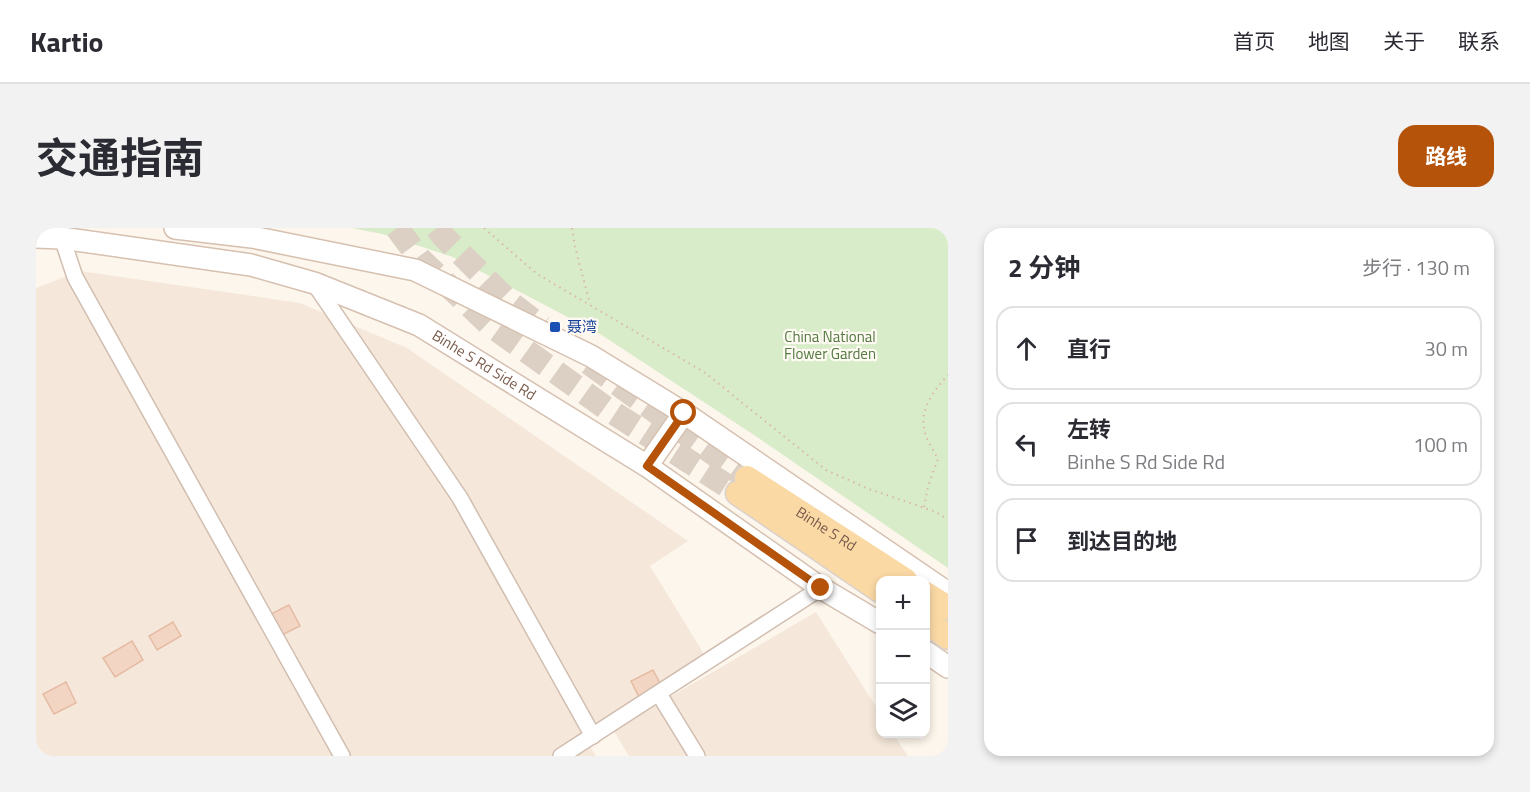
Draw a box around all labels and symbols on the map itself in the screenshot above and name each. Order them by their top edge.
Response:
place label: 聂湾 [567,315,597,338]
marker: 聂湾 [548,320,562,334]
street label: Binhe S Rd Side Rd [428,324,541,406]
park label: China National Flower Garden [784,325,876,365]
route start [670,399,696,425]
street label: Binhe S Rd [791,500,861,557]
route end [807,574,833,600]

